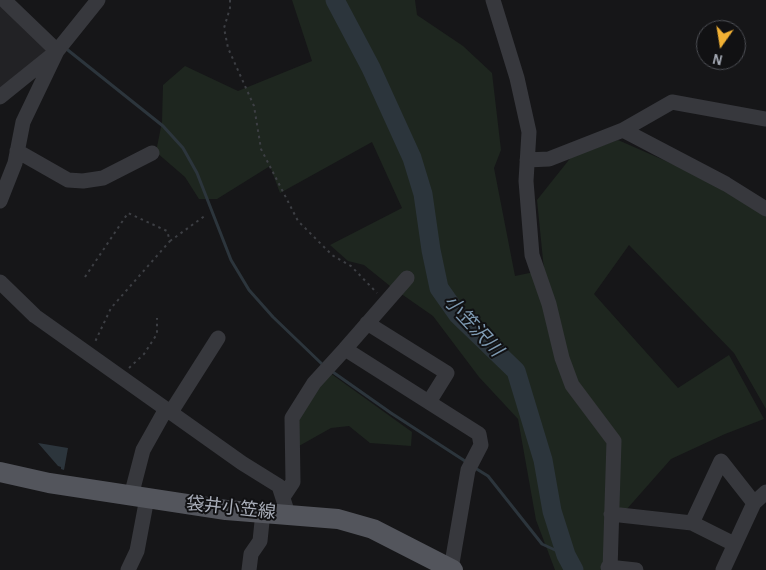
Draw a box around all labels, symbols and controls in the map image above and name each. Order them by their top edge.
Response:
north arrow [696,20,746,70]
text: N [712,51,724,67]
water label: 小笠沢川 [439,290,507,362]
street label: 袋井小笠線 [185,493,277,523]

